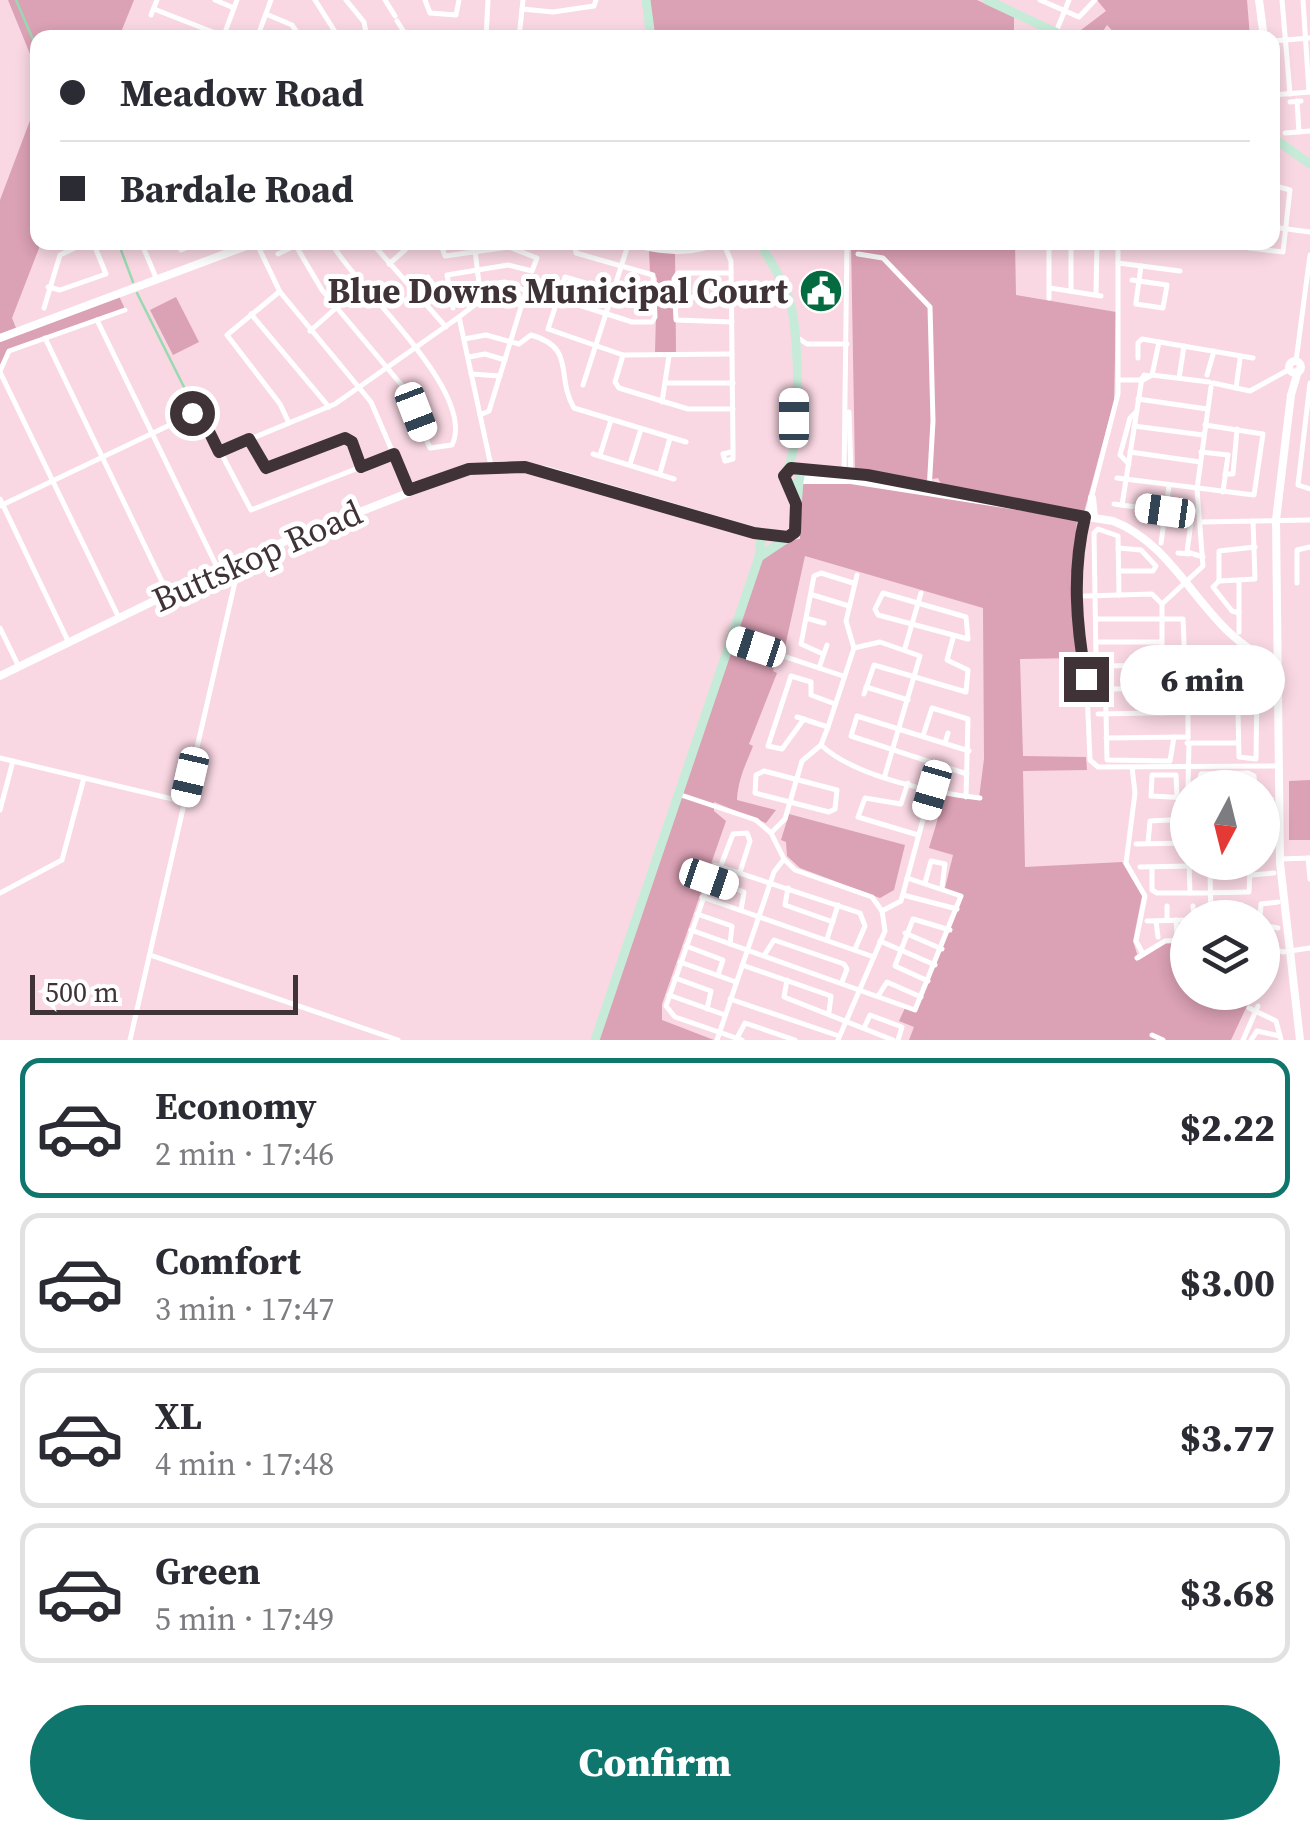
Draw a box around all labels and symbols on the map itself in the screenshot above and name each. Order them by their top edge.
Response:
place label: Blue Downs Municipal Court [328,267,788,315]
public building icon: Blue Downs Municipal Court [798,268,844,314]
car [391,379,441,445]
car [779,388,809,448]
route start [170,391,215,436]
street label: Buttskop Road [145,488,370,624]
car [1133,492,1197,530]
car [723,623,789,671]
callout: 6 min [1121,644,1286,714]
route end [1064,657,1109,702]
car [169,744,211,810]
car [909,757,955,823]
north arrow [1170,770,1280,880]
car [676,855,742,903]
scale bar [30,970,298,1014]

